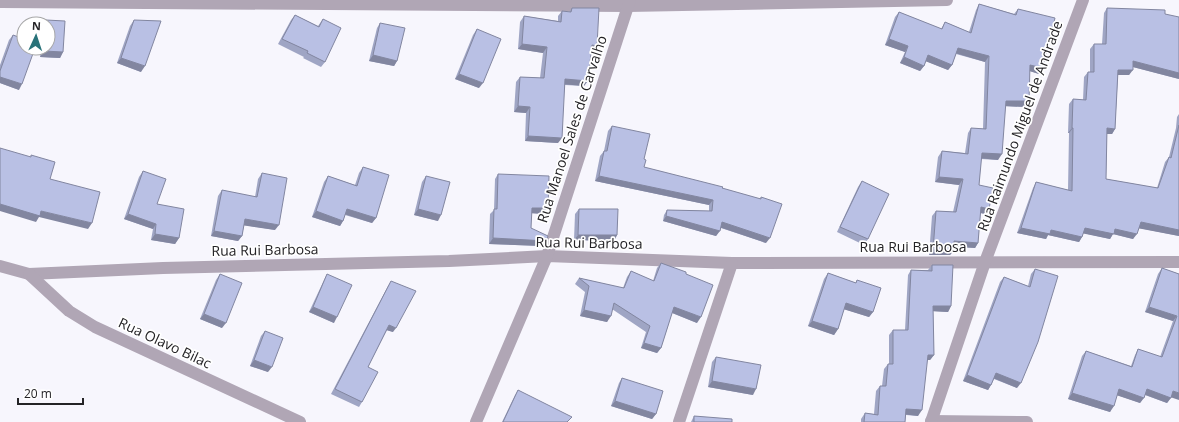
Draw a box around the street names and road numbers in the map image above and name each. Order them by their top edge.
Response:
street label: Rua Raimundo Miguel de Andrade [973,18,1067,234]
street label: Rua Manoel Sales de Carvalho [532,33,611,225]
street label: Rua Rui Barbosa [535,232,643,253]
street label: Rua Rui Barbosa [859,237,967,256]
street label: Rua Rui Barbosa [211,239,319,260]
street label: Rua Olavo Bilac [116,313,215,373]

